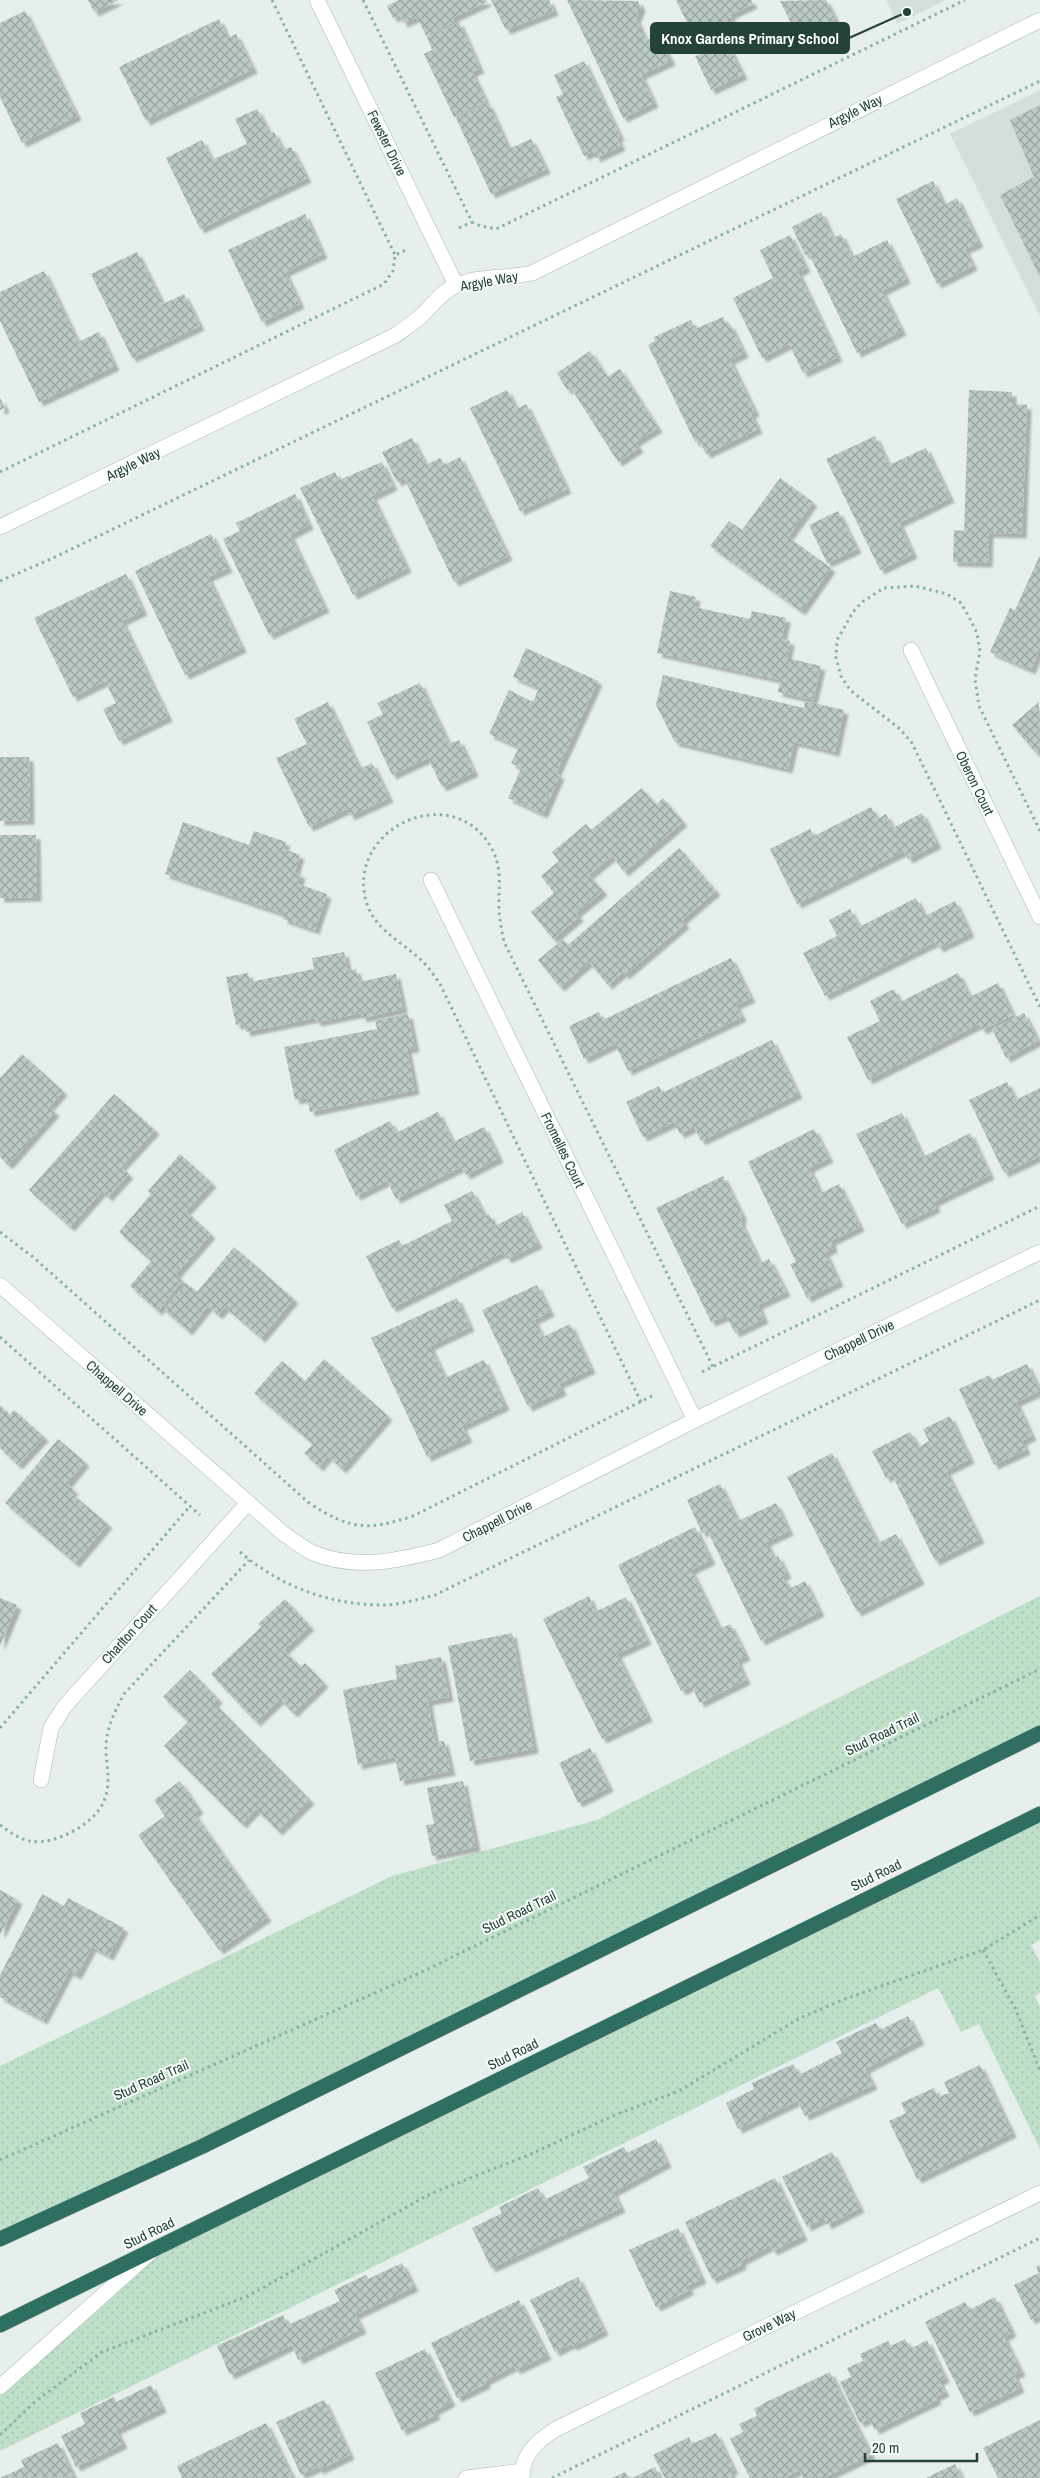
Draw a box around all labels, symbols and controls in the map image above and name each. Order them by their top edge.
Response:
callout: Knox Gardens Primary School [651,23,849,53]
text: Knox Gardens Primary School [661,28,839,49]
street label: Argyle Way [824,90,885,132]
street label: Fewster Drive [363,107,411,179]
street label: Argyle Way [458,267,520,295]
street label: Argyle Way [102,443,163,485]
street label: Oberon Court [952,748,998,818]
street label: Fromelles Court [537,1109,589,1191]
street label: Chappell Drive [821,1315,897,1365]
street label: Chappell Drive [82,1356,152,1420]
street label: Chappell Drive [459,1496,535,1546]
street label: Charlton Court [97,1600,161,1668]
street label: Stud Road Trail [842,1708,922,1760]
street label: Stud Road [848,1855,904,1895]
street label: Stud Road Trail [479,1886,559,1938]
street label: Stud Road [485,2034,541,2074]
street label: Stud Road Trail [111,2056,191,2104]
street label: Stud Road [121,2213,177,2253]
street label: Grove Way [739,2304,799,2346]
scale bar [865,2430,978,2462]
text: 20 m [872,2437,899,2458]

